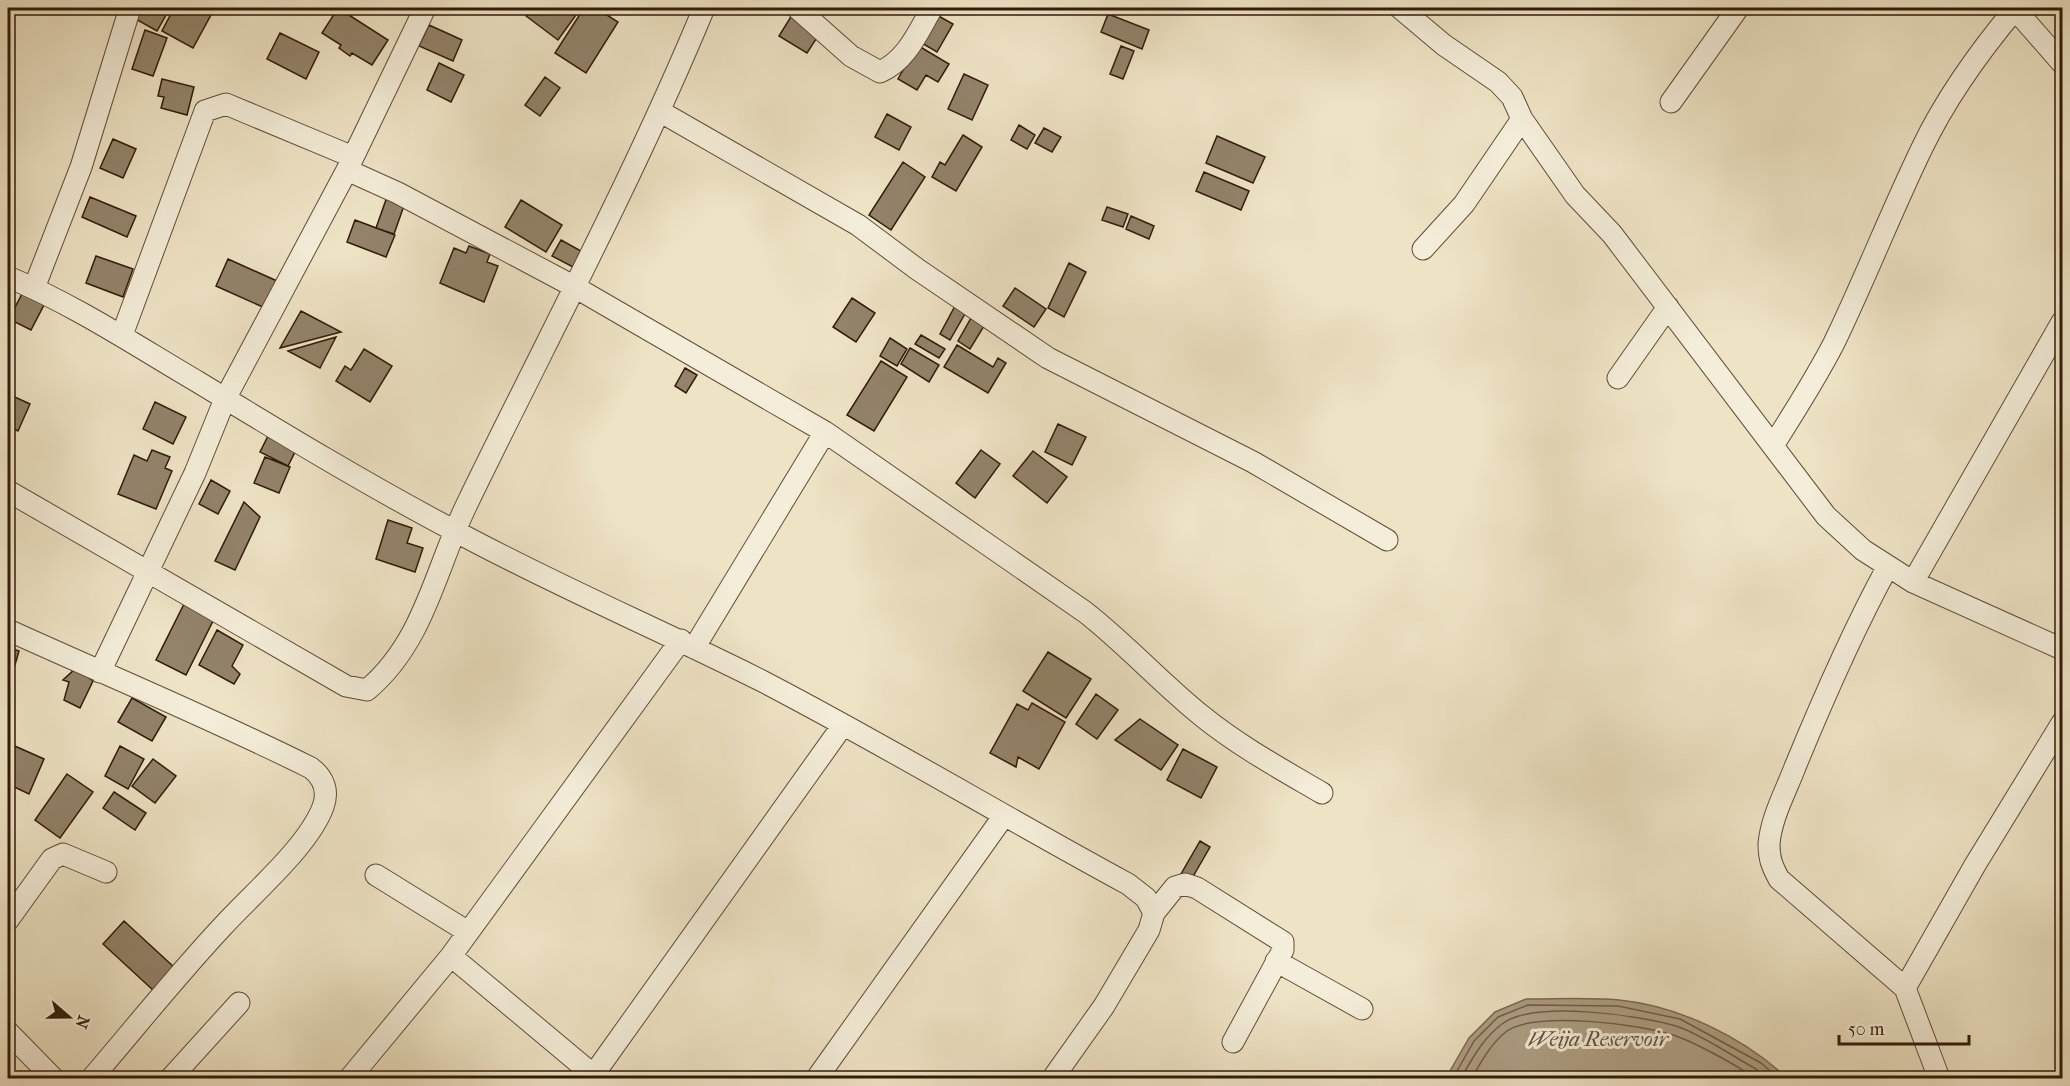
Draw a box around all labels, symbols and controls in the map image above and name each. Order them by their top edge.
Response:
north arrow [39,987,99,1047]
scale bar [1839,1008,1970,1046]
text: N [71,1013,94,1032]
text: 50 m [1848,1019,1885,1040]
water label: Weija Reservoir [1528,1027,1670,1051]

